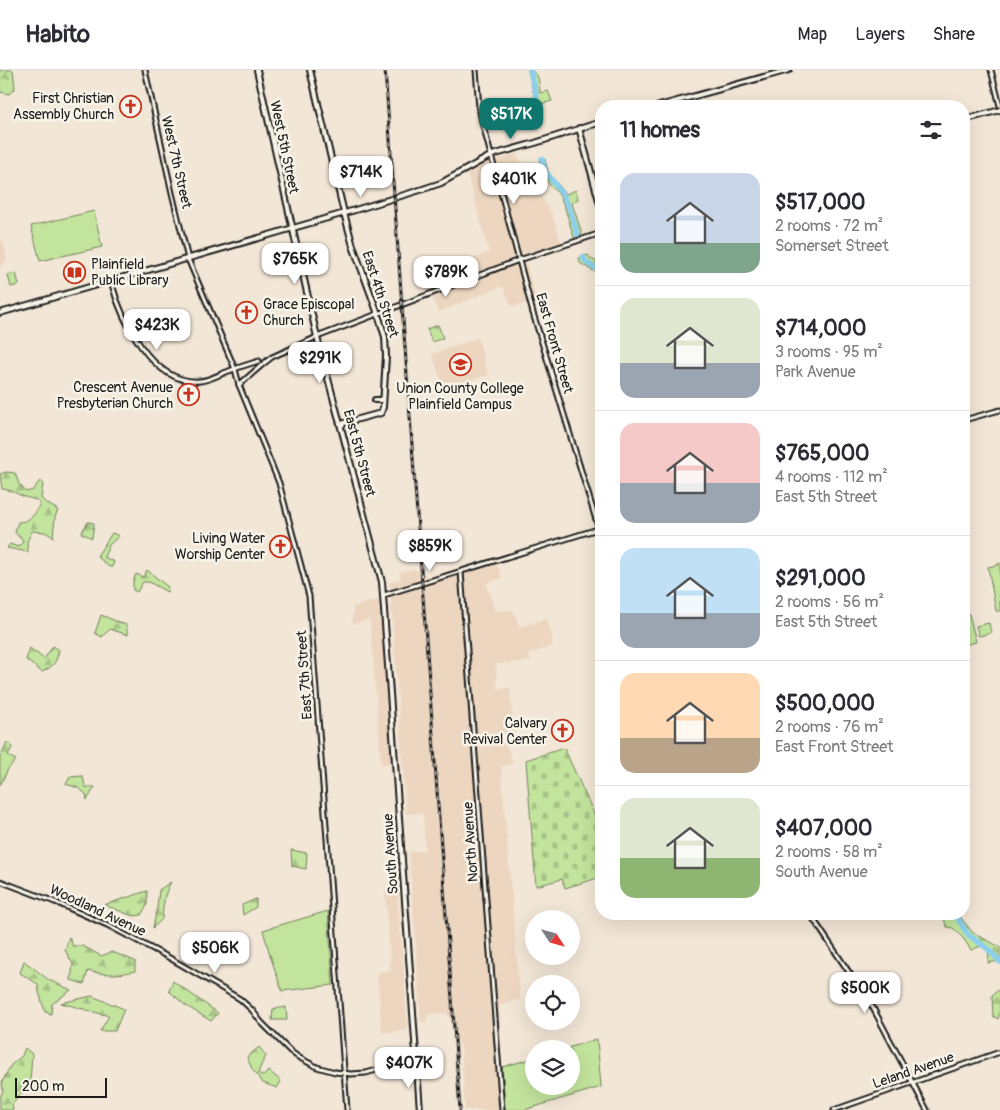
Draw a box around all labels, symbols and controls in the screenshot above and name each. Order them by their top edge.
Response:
text: Habito [25,20,90,49]
text: Map [798,23,827,46]
text: Layers [855,23,905,46]
text: Share [933,23,975,46]
place label: First Christian Assembly Church [13,90,114,123]
church icon: First Christian Assembly Church [118,94,142,118]
pin: $517K [476,98,546,140]
street label: West 5th Street [266,99,303,195]
text: $517K [490,104,532,124]
street label: West 7th Street [158,114,195,210]
icon: filters [917,116,945,144]
text: 11 homes [620,117,700,144]
pin: $714K [326,156,396,198]
text: $714K [340,162,382,182]
pin: $401K [479,162,549,205]
text: $401K [492,169,536,189]
text: $517,000 [775,189,865,216]
icon: home [660,193,720,253]
text: 2 rooms · 72 m² [775,216,883,236]
text: Somerset Street [775,236,889,256]
pin: $765K [260,242,330,285]
text: $765K [273,249,317,269]
street label: East 4th Street [359,249,403,340]
place label: Plainfield Public Library [91,256,168,289]
pin: $789K [411,256,481,298]
library icon: Plainfield Public Library [63,260,87,284]
text: $789K [424,262,468,282]
street label: East Front Street [532,291,577,396]
place label: Grace Episcopal Church [263,296,355,329]
church icon: Grace Episcopal Church [235,300,259,324]
pin: $423K [122,308,192,351]
text: $423K [135,315,180,335]
text: $714,000 [775,315,866,342]
icon: home [660,318,720,378]
pin: $291K [285,342,355,384]
text: 3 rooms · 95 m² [775,342,883,362]
text: $291K [299,348,341,368]
school or university icon: Union County College Plainfield Campus [448,353,472,377]
text: Park Avenue [775,362,856,382]
place label: Crescent Avenue Presbyterian Church [57,379,173,412]
place label: Union County College Plainfield Campus [396,380,524,413]
church icon: Crescent Avenue Presbyterian Church [177,383,201,407]
street label: East 5th Street [340,408,379,499]
text: $765,000 [775,440,869,467]
icon: home [660,443,720,503]
text: 4 rooms · 112 m² [775,467,888,487]
text: East 5th Street [775,487,877,507]
place label: Living Water Worship Center [175,530,265,563]
pin: $859K [395,530,465,572]
church icon: Living Water Worship Center [269,534,293,558]
text: $859K [408,536,452,556]
text: $291,000 [775,565,866,592]
icon: home [660,568,720,628]
text: 2 rooms · 56 m² [775,592,884,612]
text: East 5th Street [775,612,877,632]
street label: East 7th Street [293,629,316,720]
text: $500,000 [775,690,875,717]
icon: home [660,693,720,753]
place label: Calvary Revival Center [463,715,547,748]
text: 2 rooms · 76 m² [775,717,884,737]
church icon: Calvary Revival Center [551,719,575,743]
text: East Front Street [775,737,894,757]
street label: North Avenue [459,801,482,883]
street label: South Avenue [379,813,402,895]
text: $407,000 [775,815,872,842]
icon: home [660,818,720,878]
text: 2 rooms · 58 m² [775,842,883,862]
text: South Avenue [775,862,868,882]
street label: Woodland Avenue [47,881,149,940]
north arrow [525,910,580,965]
map controls [525,910,580,1095]
pin: $506K [180,932,250,974]
text: $506K [191,938,239,958]
pin: $500K [830,972,900,1014]
button: locate [525,975,580,1030]
text: $500K [841,978,889,998]
button: layers [525,1040,580,1095]
pin: $407K [374,1046,444,1089]
street label: Leland Avenue [870,1049,956,1092]
text: $407K [386,1053,433,1073]
scale bar [15,1075,108,1098]
text: 200 m [22,1078,64,1095]

